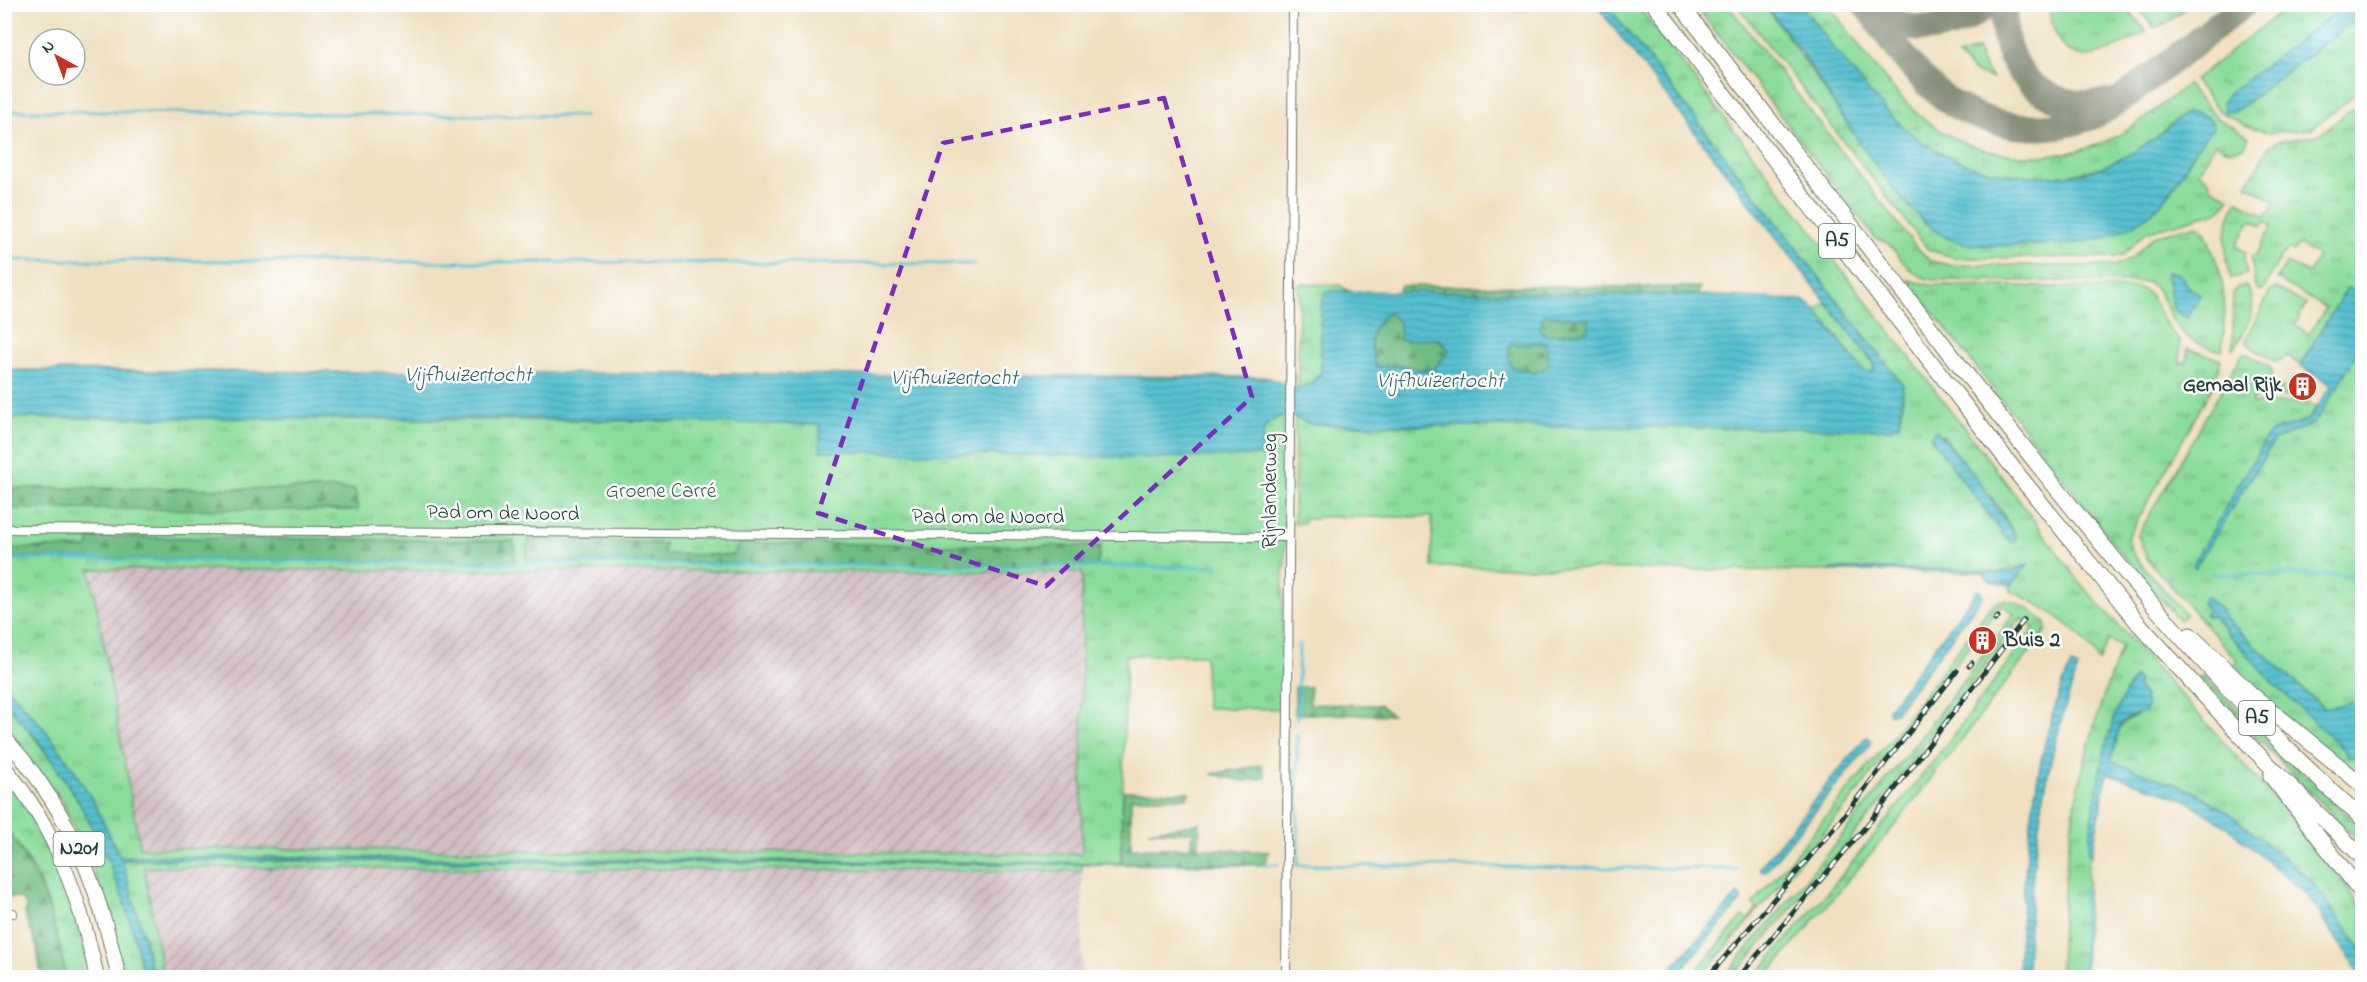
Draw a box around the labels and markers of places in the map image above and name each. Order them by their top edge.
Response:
building icon: Gemaal Rijk [2287,370,2319,402]
place label: Gemaal Rijk [2183,371,2283,401]
building icon: Buis 2 [1967,625,1999,657]
place label: Buis 2 [2003,626,2061,656]

